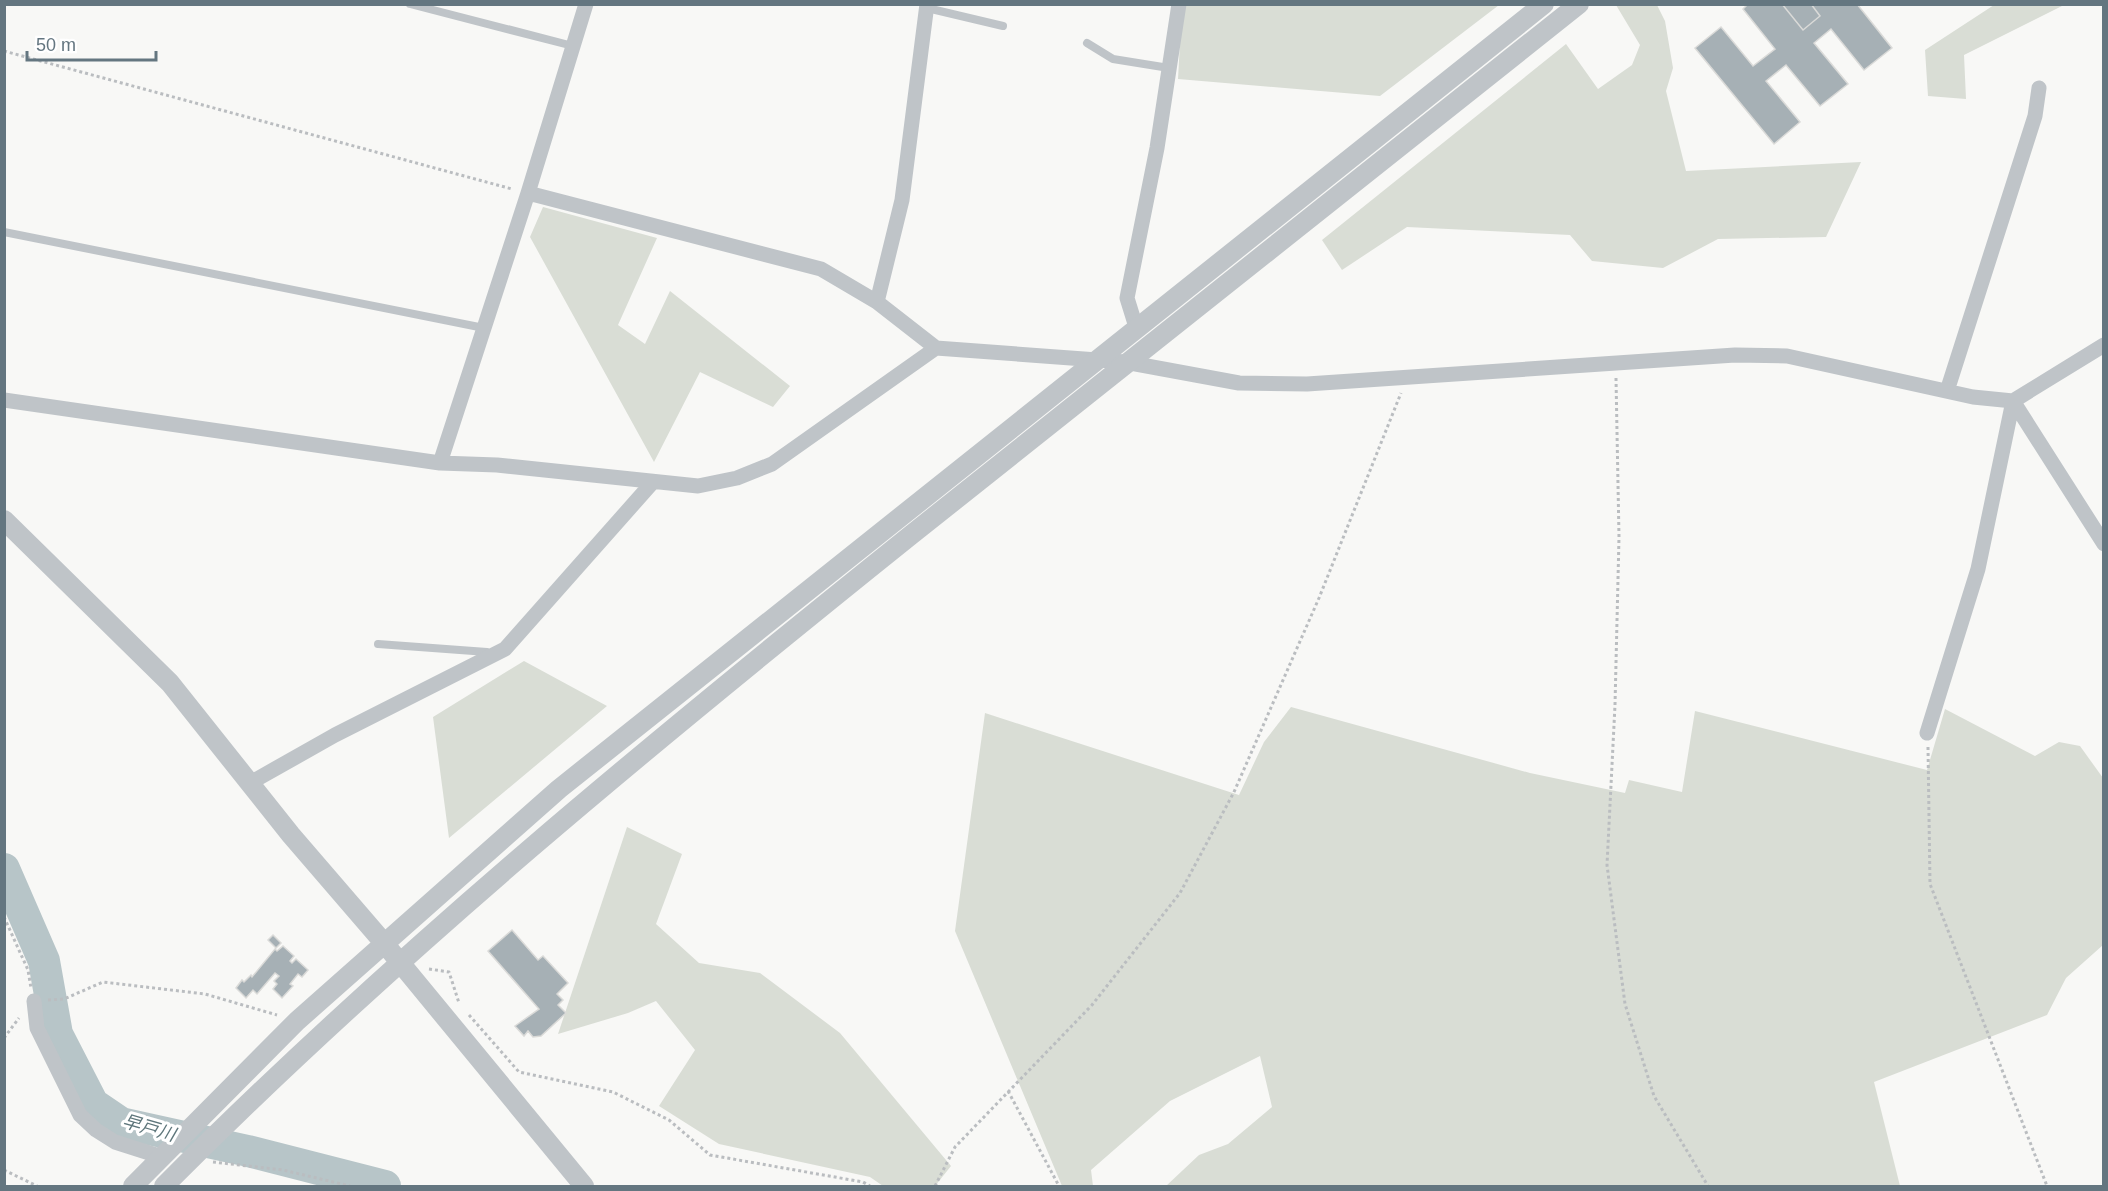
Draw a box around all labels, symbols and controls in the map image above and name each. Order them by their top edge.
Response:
scale bar [27,24,156,62]
text: 50 m [36,35,76,55]
water label: 早戸川 [120,1111,180,1146]

